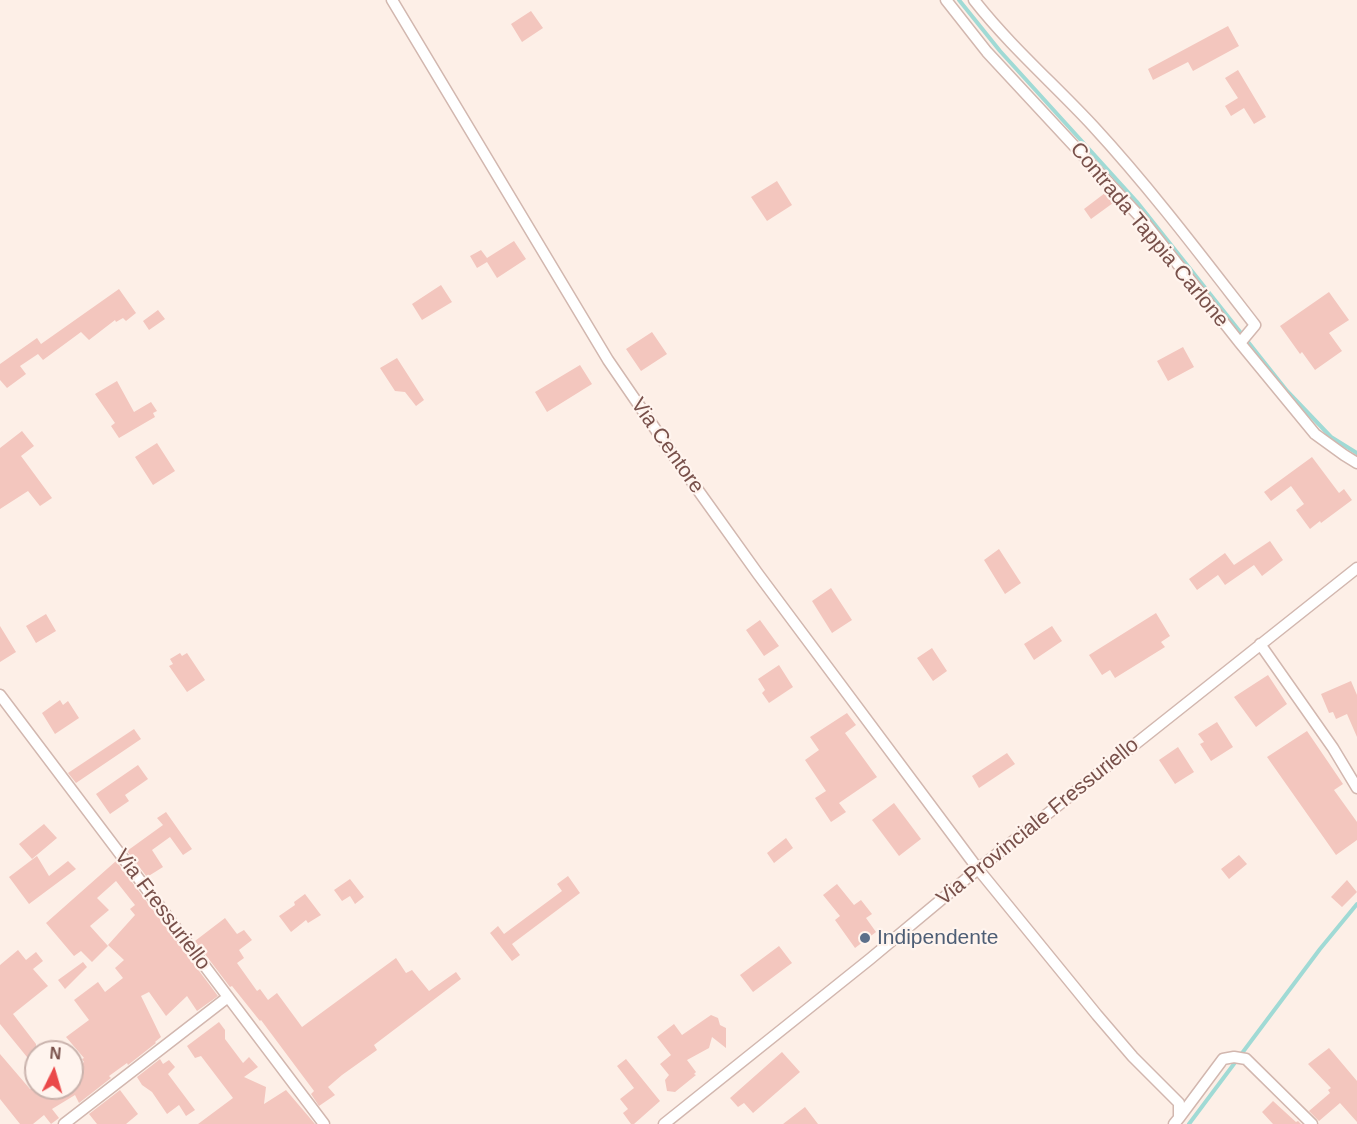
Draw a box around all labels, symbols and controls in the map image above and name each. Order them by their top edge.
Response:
street label: Contrada Tappia Carlone [1064,137,1234,333]
street label: Via Centore [625,394,709,498]
street label: Via Provinciale Fressuriello [932,733,1144,911]
street label: Via Fressuriello [109,845,215,975]
place label: Indipendente [877,925,998,951]
marker: Indipendente [858,931,872,945]
north arrow [24,1040,84,1100]
text: N [49,1045,62,1063]

